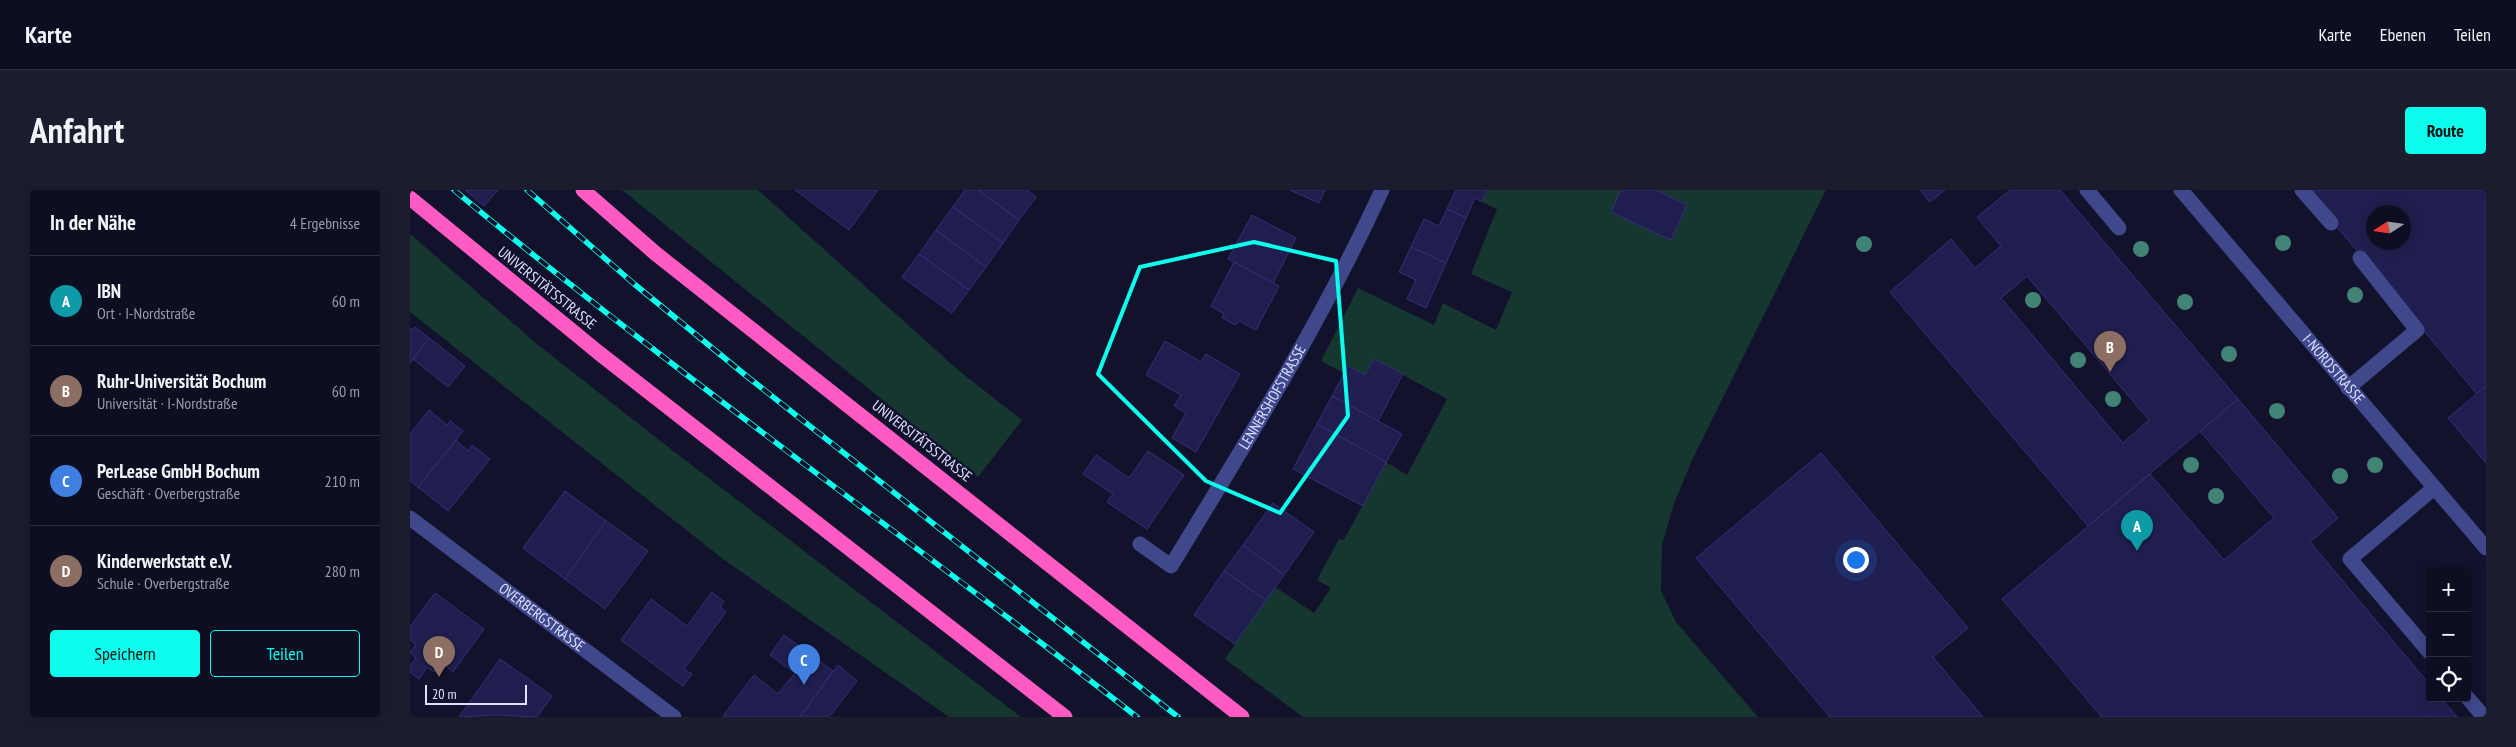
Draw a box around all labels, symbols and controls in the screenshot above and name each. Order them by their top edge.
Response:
text: Karte [25,19,72,50]
text: Karte [2318,23,2352,46]
text: Ebenen [2380,23,2426,46]
text: Teilen [2454,23,2491,46]
text: Anfahrt [30,107,124,153]
button: Route [2405,107,2486,154]
north arrow [2366,205,2411,250]
text: In der Nähe [50,209,136,236]
text: 4 Ergebnisse [290,213,360,233]
street label: UNIVERSITÄTSSTRASSE [494,242,601,333]
text: IBN [97,279,121,303]
text: A [62,291,70,311]
text: 60 m [332,291,360,311]
text: Ort · I-Nordstraße [97,303,195,323]
street label: I-NORDSTRASSE [2299,330,2369,407]
pin: B [2094,331,2126,372]
street label: LENNERSHOFSTRASSE [1234,341,1310,453]
text: Ruhr-Universität Bochum [97,369,266,393]
text: B [62,381,70,401]
text: 60 m [332,381,360,401]
text: Universität · I-Nordstraße [97,393,238,413]
street label: UNIVERSITÄTSSTRASSE [869,396,976,485]
text: PerLease GmbH Bochum [97,459,260,483]
text: C [62,471,70,491]
text: 210 m [325,471,360,491]
text: Geschäft · Overbergstraße [97,483,240,503]
pin: A [2121,510,2153,551]
your location [1843,547,1869,573]
text: Kinderwerkstatt e.V. [97,549,232,573]
text: D [62,561,70,581]
text: 280 m [325,561,360,581]
map controls [2426,567,2471,702]
button: + [2426,567,2471,612]
text: Schule · Overbergstraße [97,573,230,593]
street label: OVERBERGSTRASSE [495,578,589,655]
button: − [2426,612,2471,657]
button: Speichern [50,630,200,677]
button: Teilen [210,630,360,677]
pin: D [423,636,455,677]
pin: C [788,644,820,685]
button: locate [2426,657,2471,702]
scale bar [425,682,528,705]
text: 20 m [432,685,457,703]

